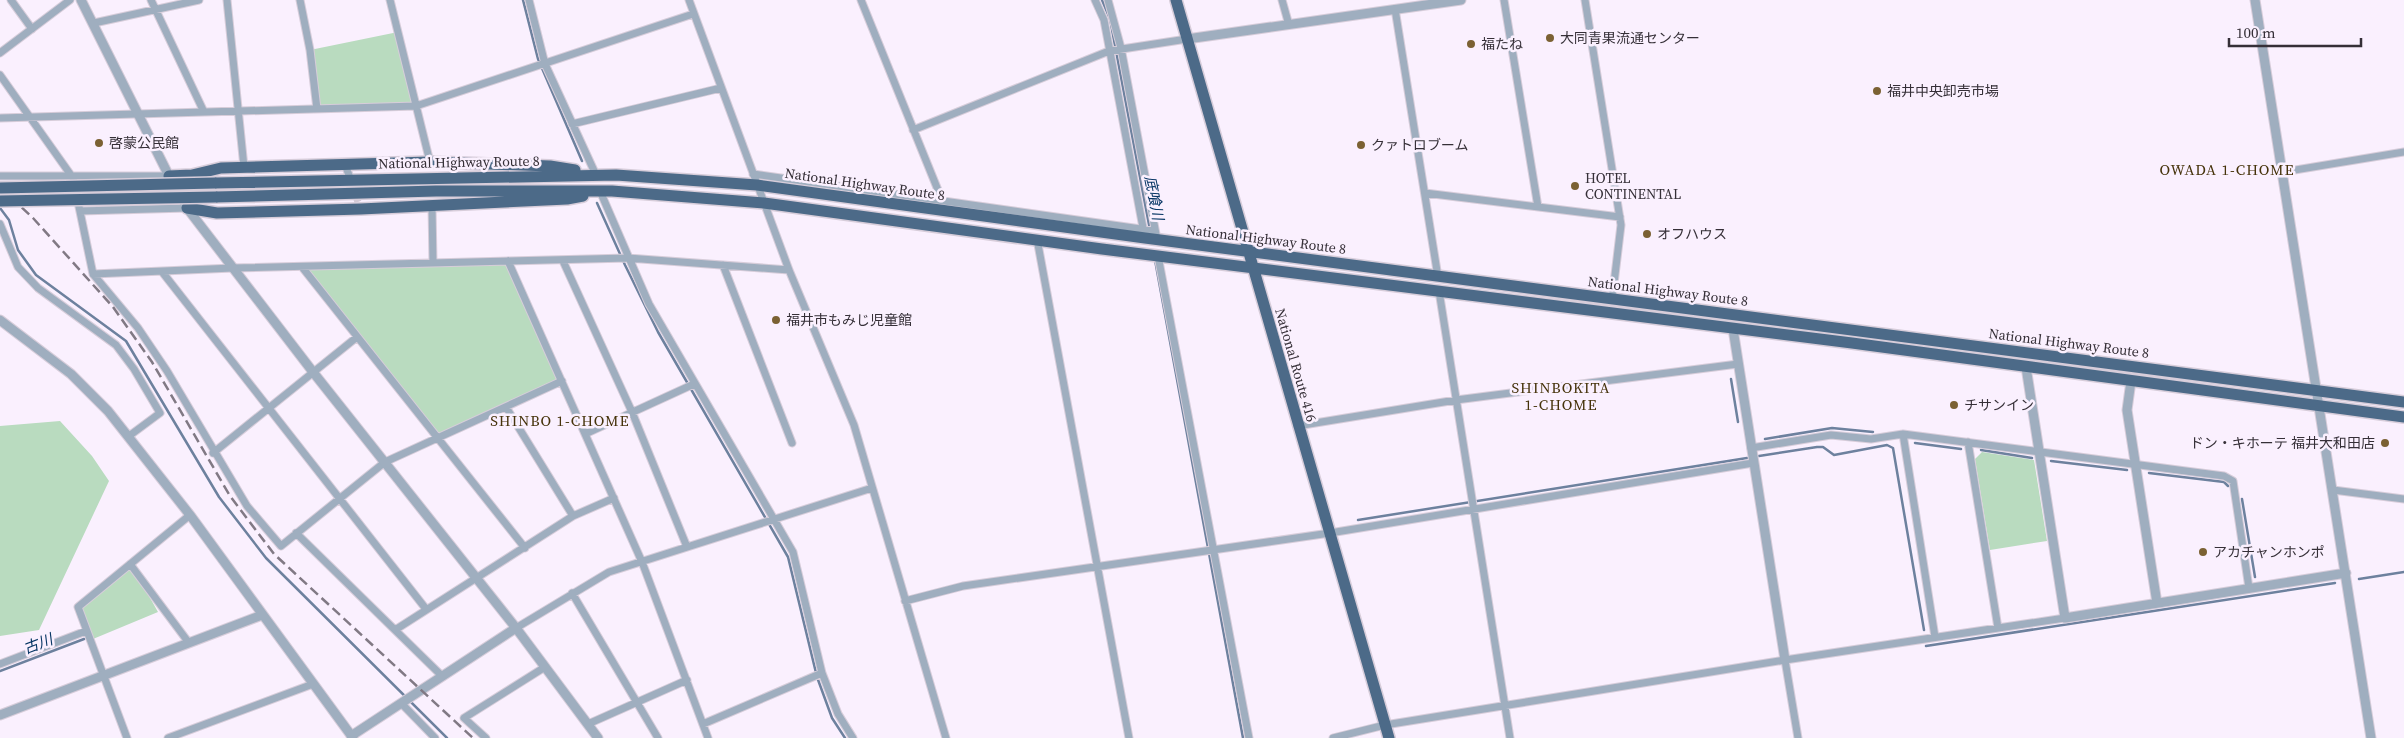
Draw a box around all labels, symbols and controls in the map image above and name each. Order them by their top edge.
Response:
scale bar [2229,15,2362,47]
text: 100 m [2236,22,2276,43]
place label: 大同青果流通センター [1560,28,1700,48]
marker: 大同青果流通センター [1544,32,1556,44]
place label: 福たね [1481,34,1523,54]
marker: 福たね [1465,38,1477,50]
place label: 福井中央卸売市場 [1887,81,1999,101]
marker: 福井中央卸売市場 [1871,85,1883,97]
place label: 啓蒙公民館 [109,133,179,153]
place label: クァトロブーム [1371,135,1469,155]
marker: 啓蒙公民館 [93,137,105,149]
marker: クァトロブーム [1355,139,1367,151]
street label: National Highway Route 8 [378,151,540,173]
district label: OWADA 1-CHOME [2159,159,2295,180]
street label: National Highway Route 8 [784,163,946,205]
place label: HOTEL CONTINENTAL [1585,168,1681,204]
water label: 底喰川 [1140,174,1169,224]
marker: HOTEL CONTINENTAL [1569,180,1581,192]
street label: National Highway Route 8 [1185,219,1347,259]
place label: オフハウス [1657,224,1727,244]
marker: オフハウス [1641,228,1653,240]
street label: National Highway Route 8 [1587,271,1749,311]
street label: National Route 416 [1270,306,1322,424]
place label: 福井市もみじ児童館 [786,310,912,330]
marker: 福井市もみじ児童館 [770,314,782,326]
street label: National Highway Route 8 [1988,323,2150,363]
district label: SHINBOKITA 1-CHOME [1512,377,1610,415]
place label: チサンイン [1964,395,2034,415]
marker: チサンイン [1948,399,1960,411]
district label: SHINBO 1-CHOME [490,410,630,431]
place label: ドン・キホーテ 福井大和田店 [2190,433,2375,453]
marker: ドン・キホーテ 福井大和田店 [2379,437,2391,449]
place label: アカチャンホンポ [2213,542,2325,562]
marker: アカチャンホンポ [2197,546,2209,558]
water label: 古川 [20,628,57,659]

